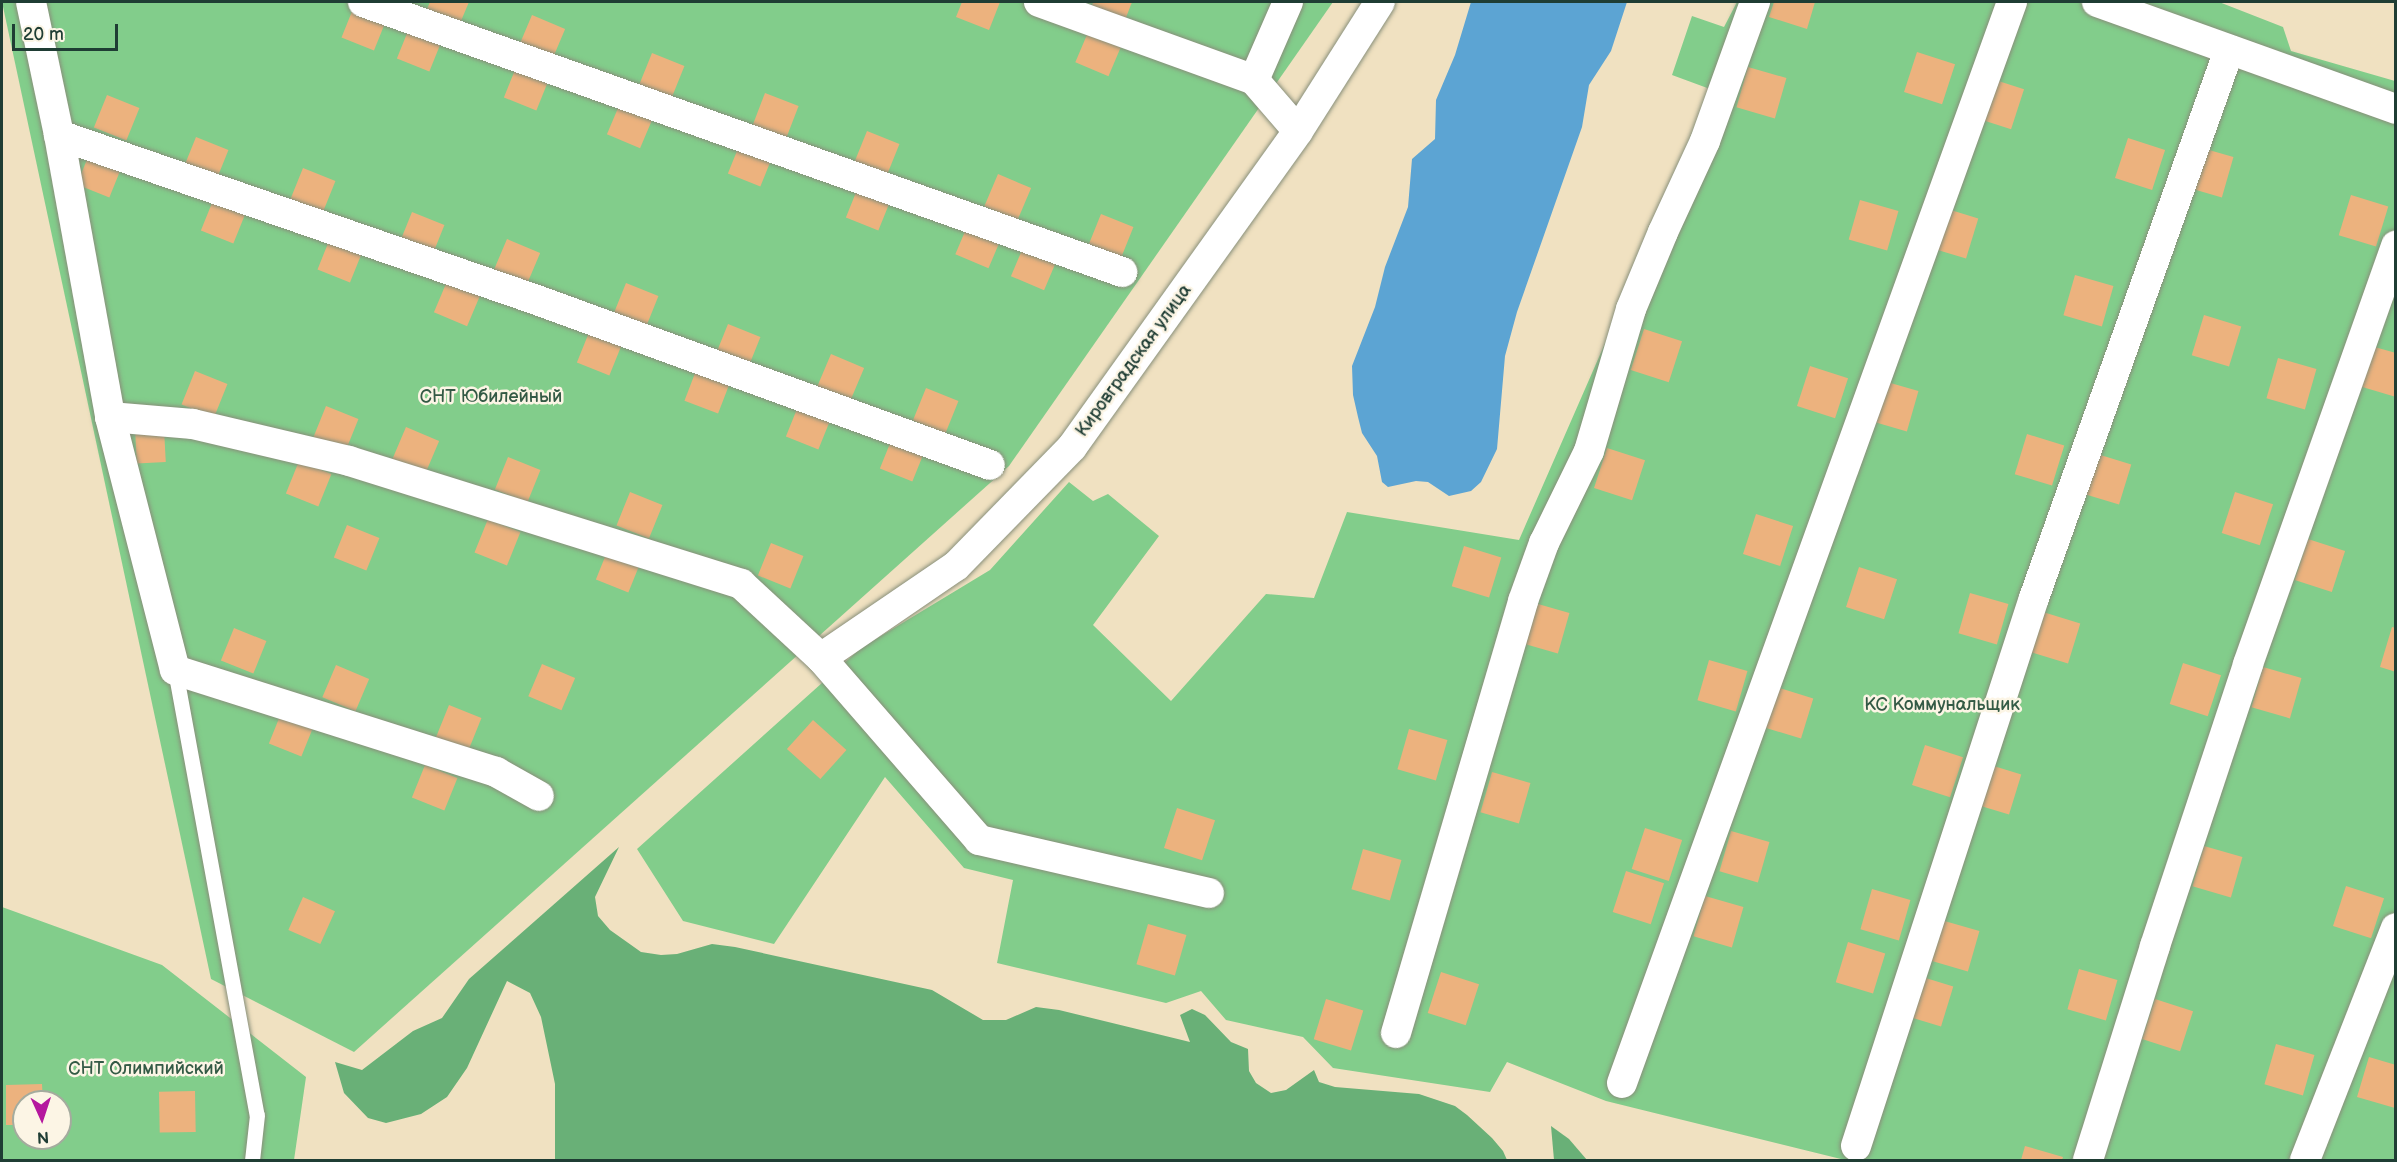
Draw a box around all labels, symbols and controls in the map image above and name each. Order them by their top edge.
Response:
scale bar [15,12,122,50]
text: 20 m [23,24,64,45]
street label: Кировградская улица [1072,281,1196,441]
park label: СНТ Юбилейный [420,386,562,408]
park label: КС Коммунальщик [1864,694,2020,716]
park label: СНТ Олимпийский [68,1058,224,1080]
north arrow [12,1090,72,1150]
text: N [36,1127,49,1146]

